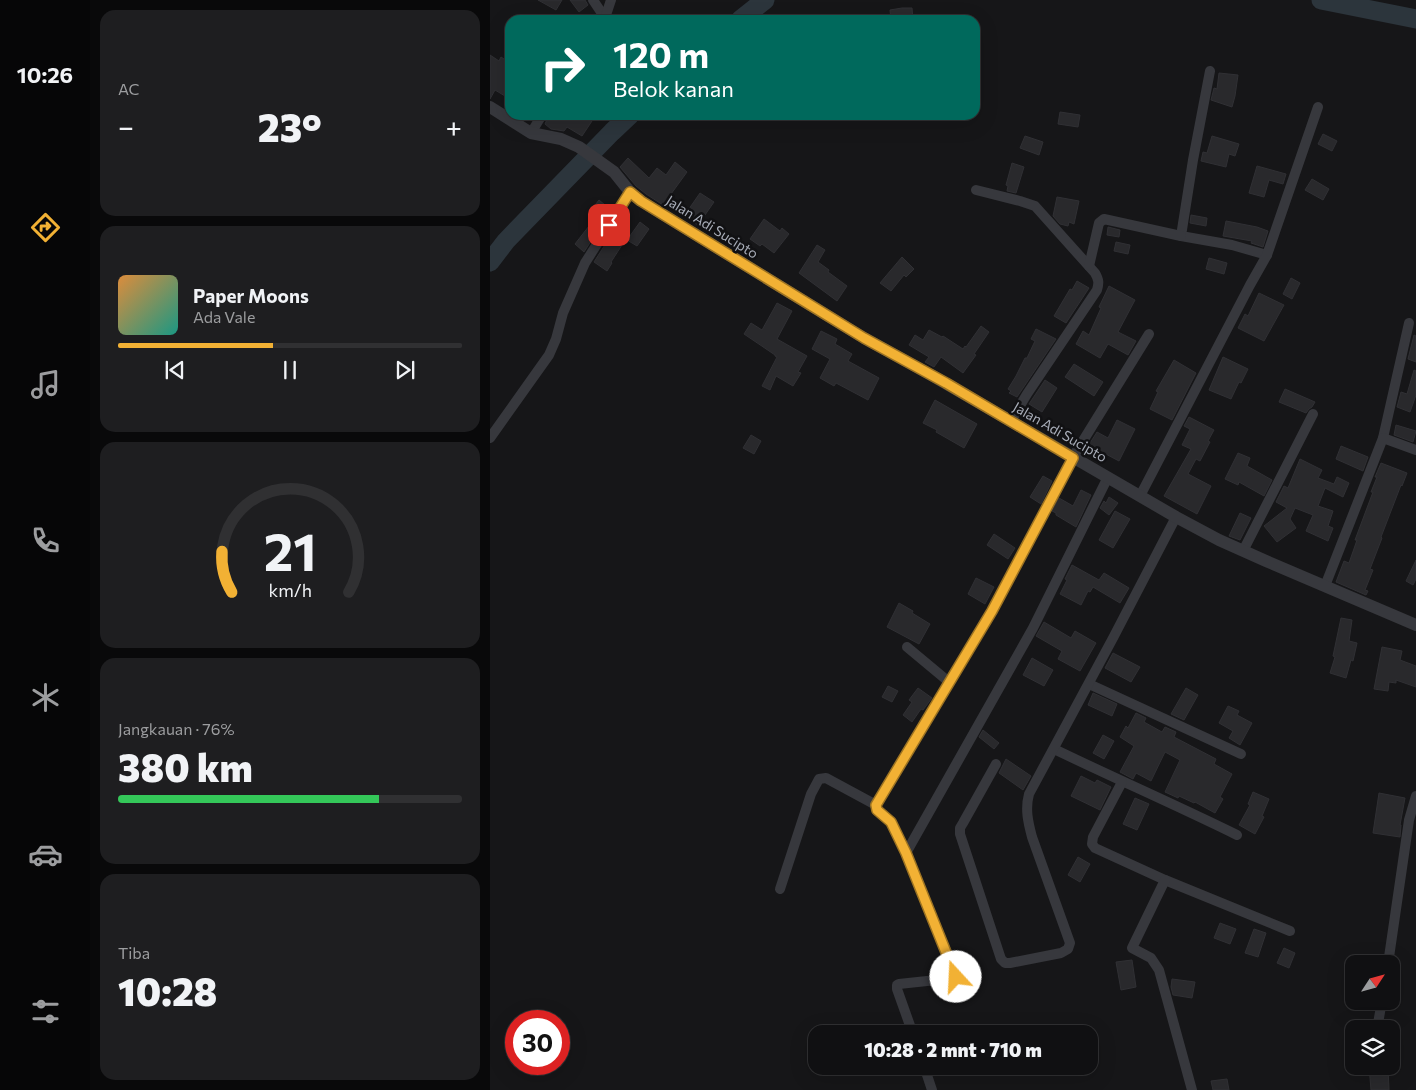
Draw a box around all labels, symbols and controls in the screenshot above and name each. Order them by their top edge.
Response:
text: 120 m [613,32,709,75]
icon: right [530,35,595,100]
text: 10:26 [17,61,73,88]
text: Belok kanan [613,75,734,102]
text: AC [118,79,140,98]
text: 23° [258,103,322,150]
text: − [118,109,134,143]
text: + [446,109,462,143]
street label: Jalan Adi Sucipto [663,191,761,262]
pin [588,204,630,246]
icon: directions [28,210,63,245]
icon: arrive [595,211,623,239]
text: Paper Moons [193,284,309,307]
text: Ada Vale [193,307,255,326]
icon: previous [161,356,189,384]
icon: pause [276,356,304,384]
icon: next [391,356,419,384]
icon: music [28,367,63,402]
street label: Jalan Adi Sucipto [1010,398,1110,465]
text: 21 [263,518,317,582]
icon: phone [28,523,63,558]
text: km/h [268,579,312,601]
icon: climate [28,680,63,715]
text: Jangkauan · 76% [118,719,234,738]
text: 380 km [118,743,253,790]
icon: car [28,837,63,872]
text: Tiba [118,943,150,962]
position arrow [929,950,981,1002]
north arrow [1345,955,1400,1010]
map controls [1345,955,1400,1075]
text: 10:28 [118,967,217,1014]
icon: filters [28,994,63,1029]
speed limit sign: 30 [505,1010,570,1075]
button: layers [1345,1020,1400,1075]
text: 10:28 · 2 mnt · 710 m [864,1038,1042,1061]

